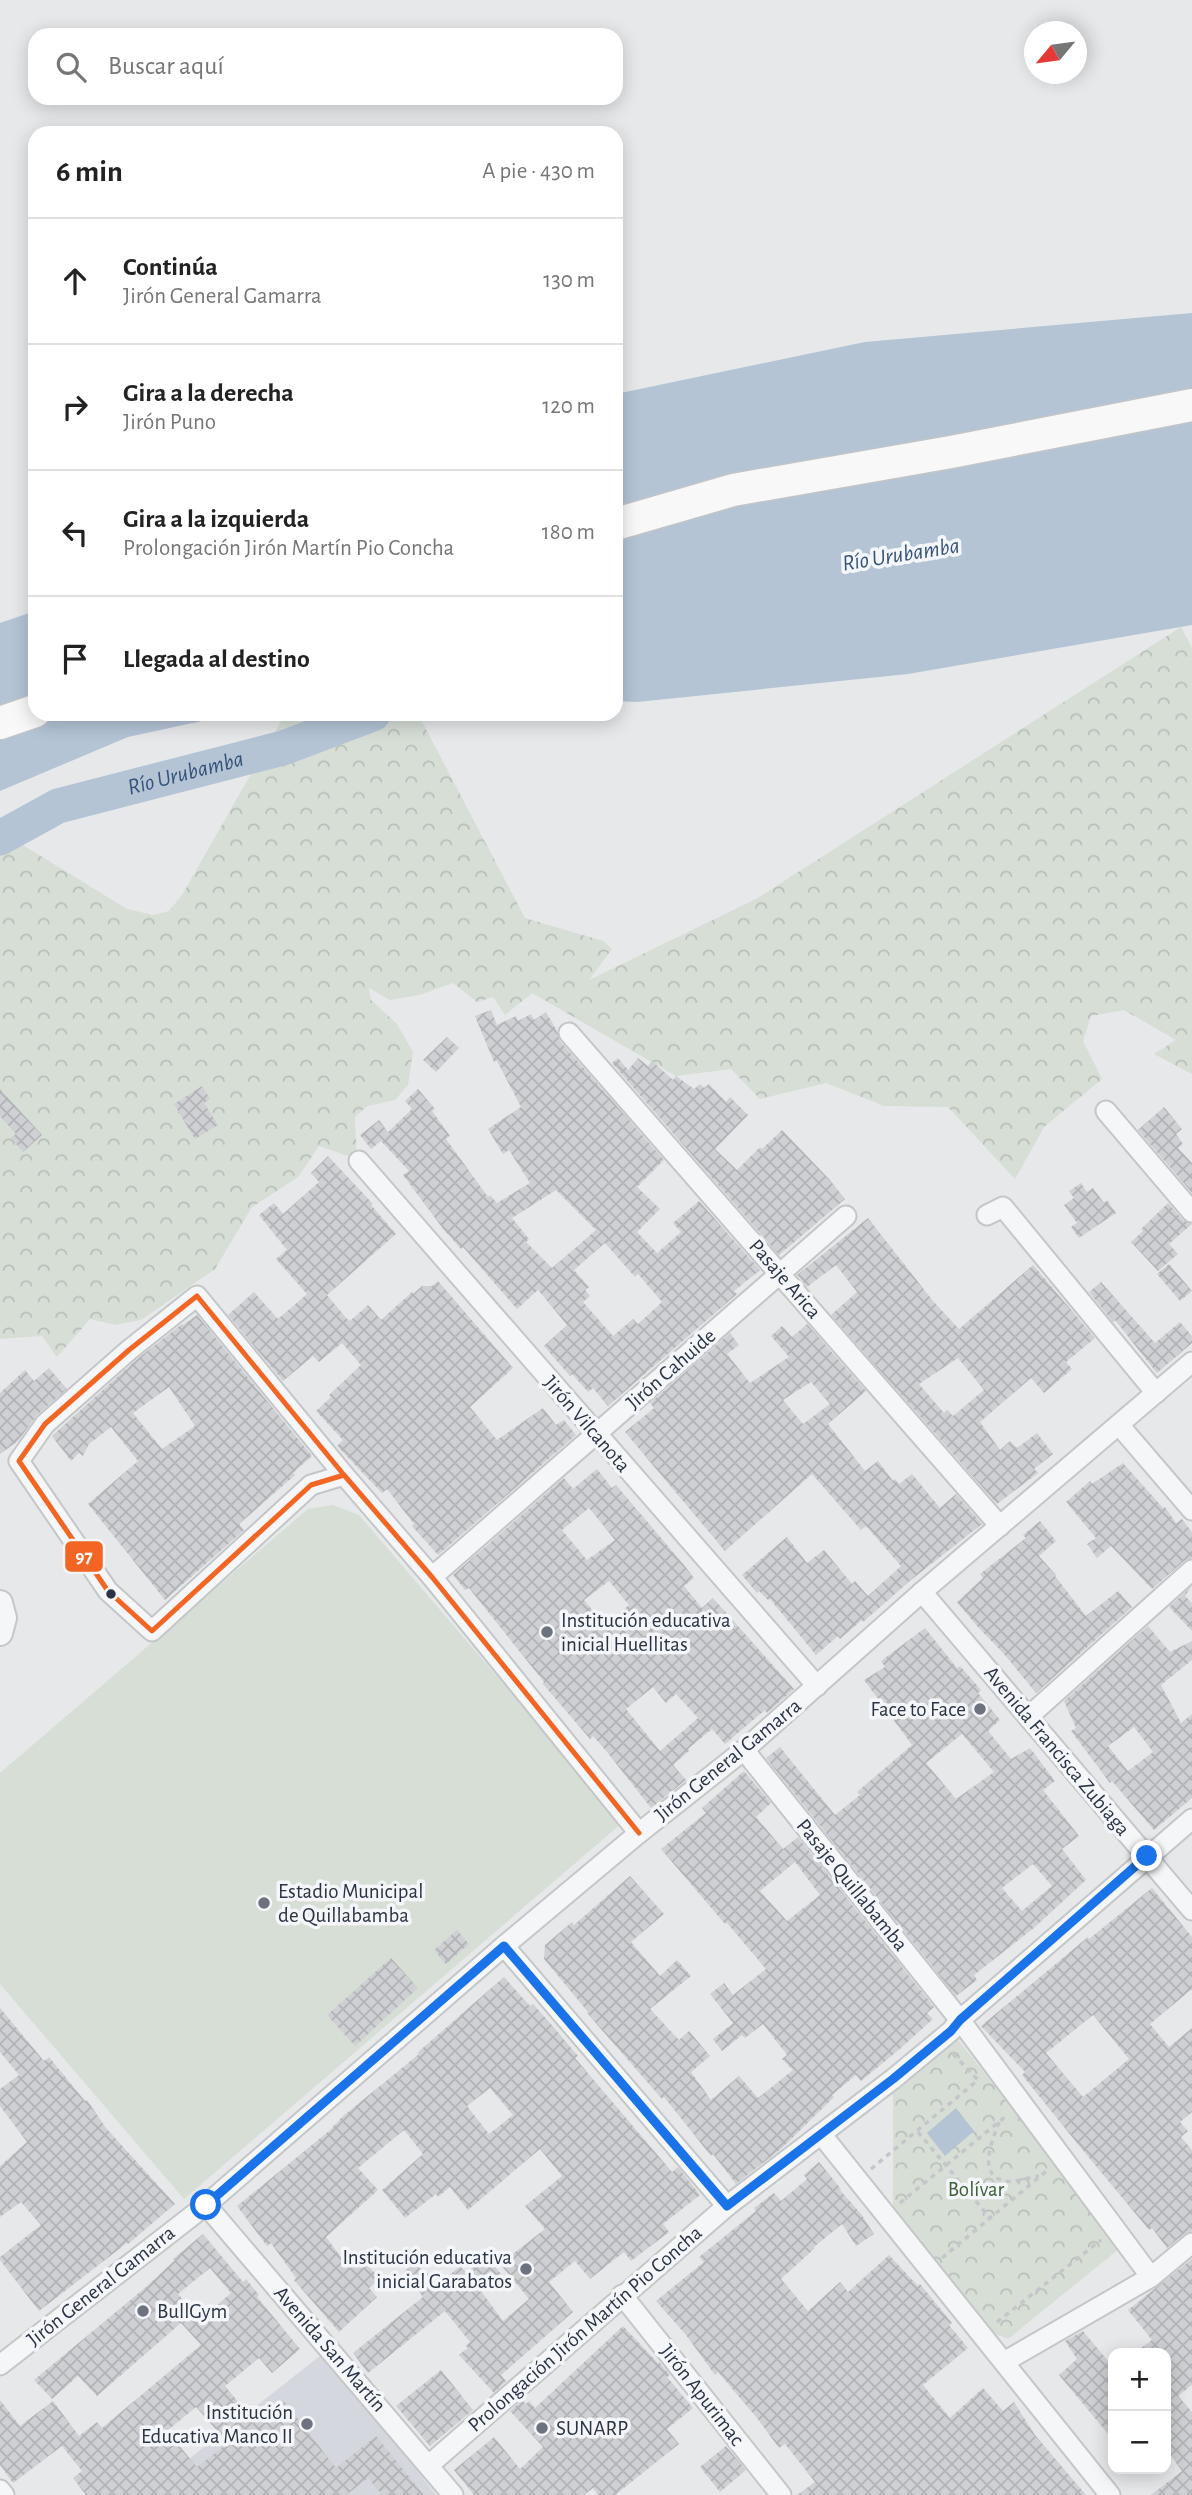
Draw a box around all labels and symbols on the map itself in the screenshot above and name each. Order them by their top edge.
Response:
north arrow [1024,21,1087,84]
water label: Río Urubamba [841,534,961,576]
water label: Río Urubamba [125,747,246,799]
street label: Pasaje Arica [745,1235,825,1323]
street label: Jirón Cahuide [622,1325,720,1413]
street label: Jirón Vilcanota [540,1372,634,1476]
line badge: 97 [64,1540,104,1573]
text: 97 [75,1548,93,1567]
unlabelled marker [104,1587,118,1601]
place label: Institución educativa inicial Huellitas [561,1610,731,1655]
marker: Institución educativa inicial Huellitas [539,1624,555,1640]
street label: Avenida Francisca Zubiaga [980,1662,1134,1840]
street label: Jirón General Gamarra [651,1695,805,1825]
place label: Face to Face [870,1699,966,1720]
marker: Face to Face [972,1701,988,1717]
street label: Pasaje Quillabamba [793,1815,912,1955]
route end [1131,1840,1162,1871]
place label: Estadio Municipal de Quillabamba [278,1881,423,1926]
marker: Estadio Municipal de Quillabamba [256,1895,272,1911]
park label: Bolívar [948,2179,1004,2200]
route start [190,2189,221,2220]
street label: Jirón General Gamarra [23,2222,179,2350]
street label: Prolongación Jirón Martín Pio Concha [464,2222,706,2436]
place label: Institución educativa inicial Garabatos [342,2247,512,2292]
marker: Institución educativa inicial Garabatos [518,2261,534,2277]
street label: Avenida San Martín [270,2282,390,2416]
place label: BullGym [157,2301,227,2322]
marker: BullGym [135,2303,151,2319]
street label: Jirón Apurimac [656,2340,748,2450]
place label: Institución Educativa Manco II [141,2402,293,2447]
marker: Institución Educativa Manco II [299,2416,315,2432]
place label: SUNARP [556,2418,628,2439]
marker: SUNARP [534,2420,550,2436]

